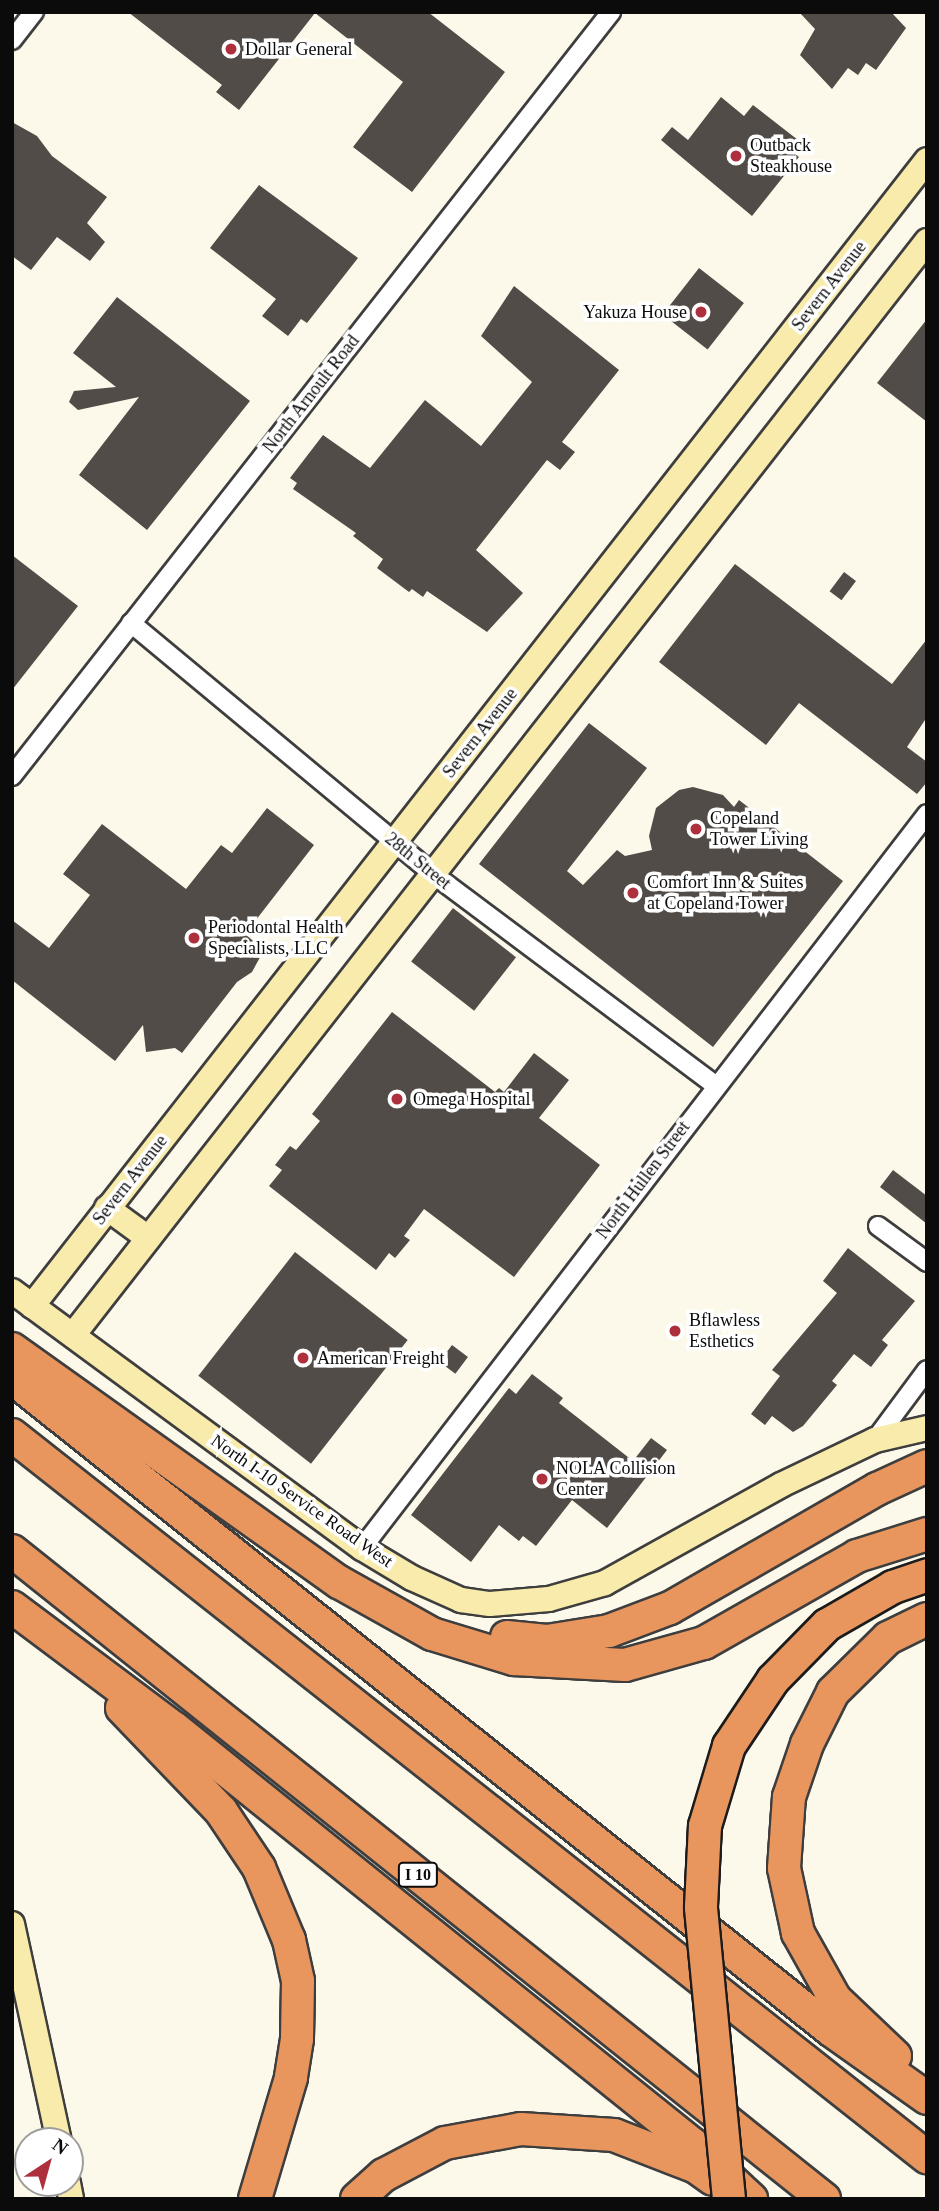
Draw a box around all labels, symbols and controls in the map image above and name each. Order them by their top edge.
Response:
place label: Dollar General [245,38,352,60]
marker: Dollar General [223,41,239,57]
place label: Outback Steakhouse [750,135,832,178]
marker: Outback Steakhouse [728,148,744,164]
street label: Severn Avenue [787,236,871,336]
place label: Yakuza House [583,301,687,323]
marker: Yakuza House [693,304,709,320]
street label: North Arnoult Road [258,330,364,458]
street label: Severn Avenue [438,683,522,783]
place label: Copeland Tower Living [710,808,808,850]
marker: Copeland Tower Living [688,821,704,837]
street label: 28th Street [381,828,455,894]
place label: Comfort Inn & Suites at Copeland Tower [647,872,803,914]
marker: Comfort Inn & Suites at Copeland Tower [625,885,641,901]
place label: Periodontal Health Specialists, LLC [208,917,343,960]
marker: Periodontal Health Specialists, LLC [186,930,202,946]
place label: Omega Hospital [413,1088,530,1110]
marker: Omega Hospital [387,1089,407,1109]
street label: North Hullen Street [592,1117,694,1243]
street label: Severn Avenue [88,1130,172,1230]
place label: Bflawless Esthetics [689,1310,760,1352]
marker: Bflawless Esthetics [667,1323,683,1339]
place label: American Freight [317,1347,444,1369]
marker: American Freight [295,1350,311,1366]
street label: North I-10 Service Road West [207,1430,397,1572]
place label: NOLA Collision Center [556,1458,677,1500]
marker: NOLA Collision Center [534,1471,550,1487]
road number: I 10 [397,1862,439,1887]
north arrow [14,2127,84,2197]
text: N [49,2134,72,2159]

